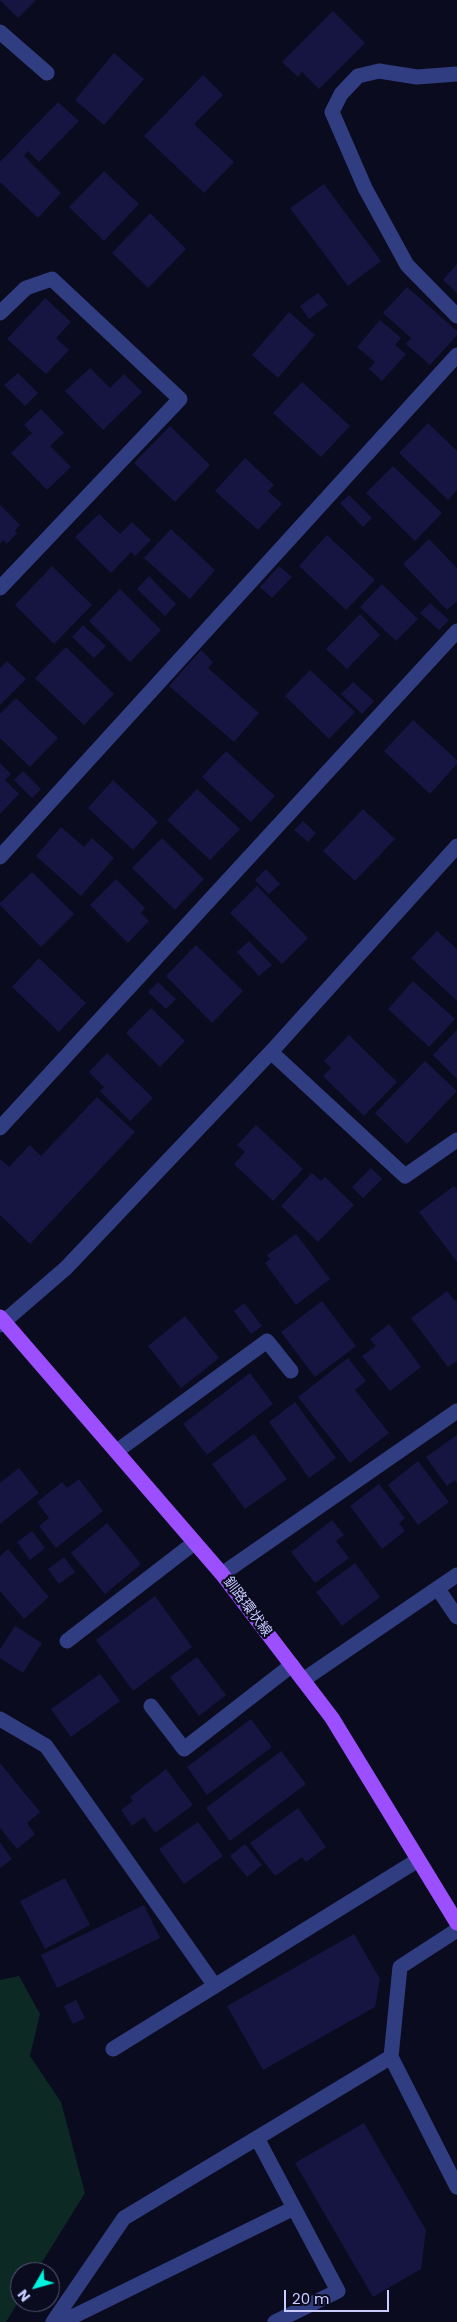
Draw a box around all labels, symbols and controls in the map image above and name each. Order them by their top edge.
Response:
street label: 釧路環状線 [219,1574,275,1640]
north arrow [10,2262,60,2312]
scale bar [287,2280,392,2312]
text: N [13,2285,35,2306]
text: 20 m [292,2288,330,2309]

